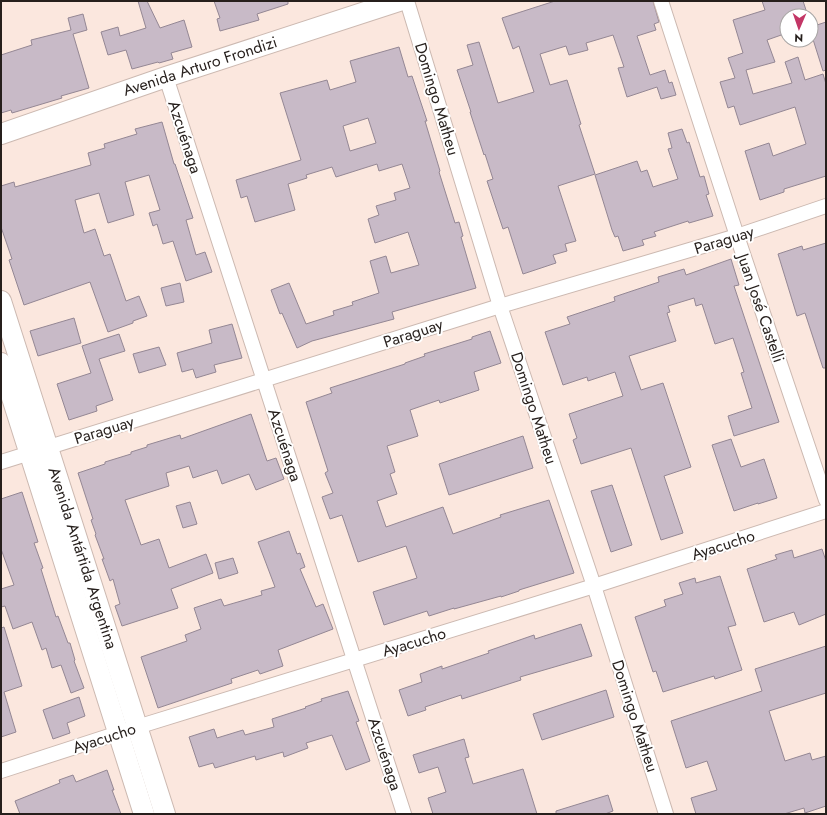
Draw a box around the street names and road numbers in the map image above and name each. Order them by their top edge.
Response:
street label: Avenida Arturo Frondizi [120,30,280,102]
street label: Domingo Matheu [409,40,465,158]
street label: Azcuénaga [162,97,208,177]
street label: Paraguay [691,220,758,260]
street label: Juan José Castelli [731,249,790,366]
street label: Paraguay [380,312,447,353]
street label: Domingo Matheu [505,349,563,467]
street label: Azcuénaga [262,405,308,485]
street label: Paraguay [71,410,138,450]
street label: Avenida Antártida Argentina [43,464,123,652]
street label: Ayacucho [688,524,758,566]
street label: Ayacucho [379,621,449,663]
street label: Domingo Matheu [606,657,664,775]
street label: Azcuénaga [362,714,408,794]
street label: Ayacucho [69,717,139,759]

